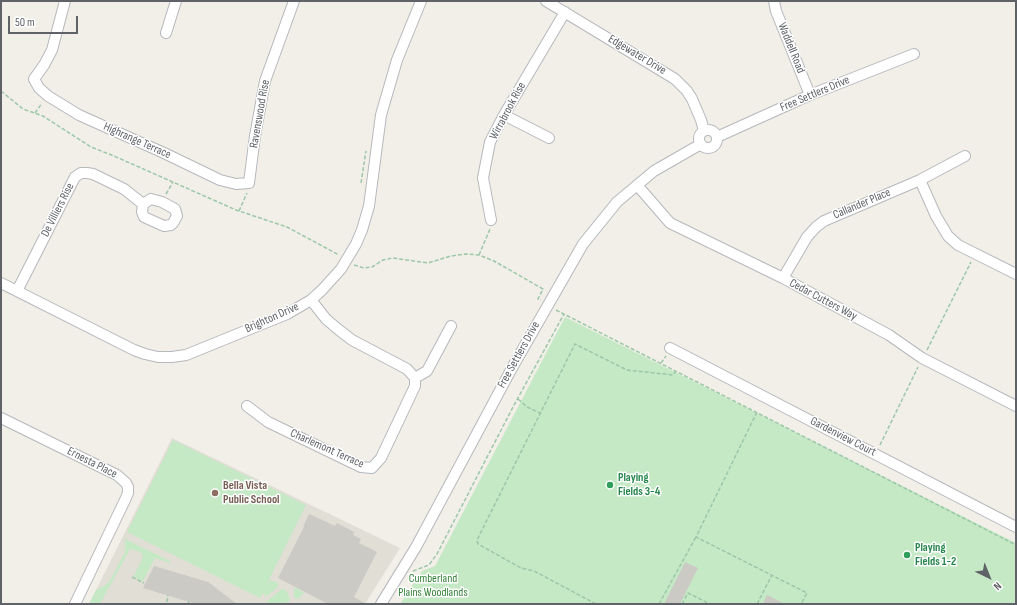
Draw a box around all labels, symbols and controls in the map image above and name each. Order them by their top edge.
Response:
scale bar [10,8,80,34]
text: 50 m [15,15,35,30]
street label: Waddell Road [774,21,808,75]
street label: Edgewater Drive [605,32,669,78]
street label: Free Settlers Drive [778,73,852,115]
street label: Ravenswood Rise [247,79,273,149]
street label: Wirrabrook Rise [487,80,529,142]
street label: Highrange Terrace [101,120,173,162]
street label: De Villiers Rise [38,181,78,239]
street label: Callander Place [831,185,893,223]
street label: Cedar Cutters Way [787,276,859,324]
street label: Brighton Drive [243,300,301,336]
street label: Free Settlers Drive [495,319,543,391]
street label: Gardenview Court [808,414,878,460]
street label: Charlemont Terrace [288,426,366,472]
street label: Ernesta Place [65,444,119,482]
place label: Playing Fields 3-4 [618,471,660,499]
place label: Bella Vista Public School [223,479,280,507]
marker: Playing Fields 3-4 [605,480,615,490]
marker: Bella Vista Public School [210,488,220,498]
place label: Playing Fields 1-2 [915,541,956,569]
marker: Playing Fields 1-2 [902,550,912,560]
north arrow [969,557,1009,597]
park label: Cumberland Plains Woodlands [398,572,468,600]
text: N [991,579,1004,593]

